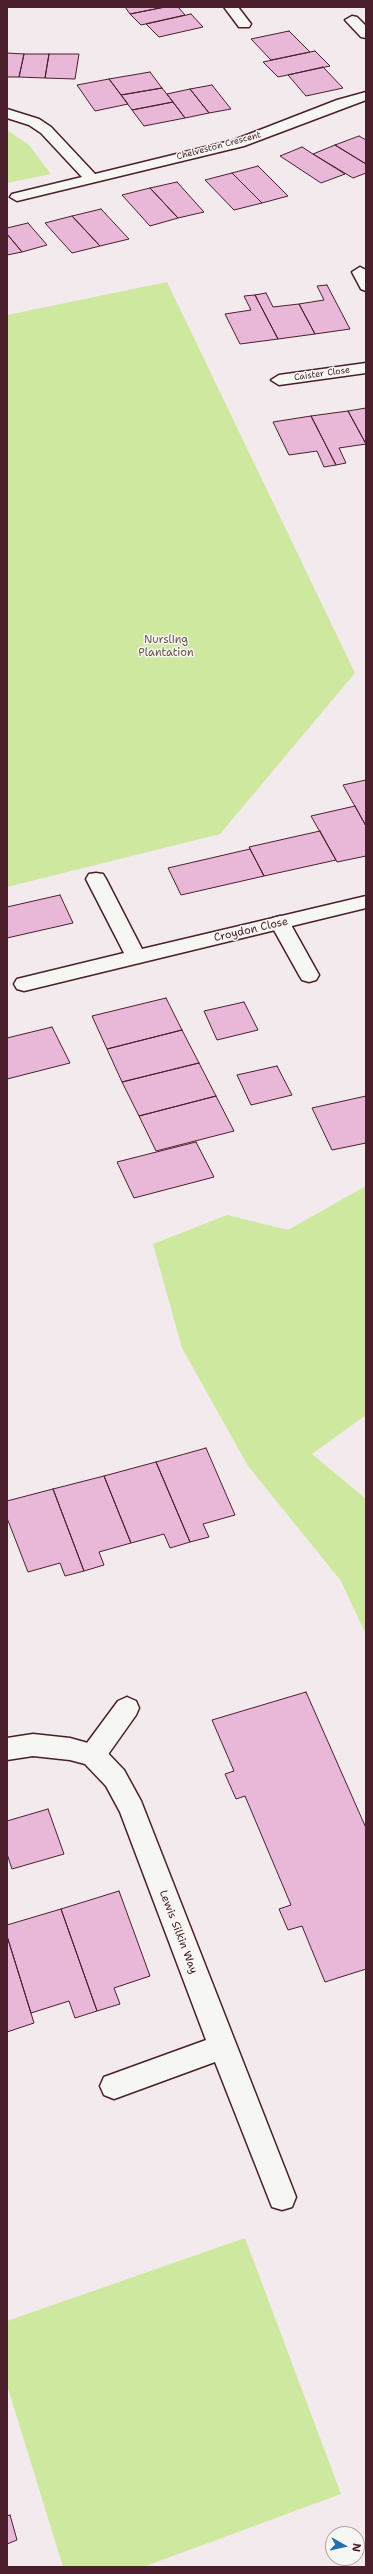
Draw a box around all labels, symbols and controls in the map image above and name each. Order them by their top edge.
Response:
street label: Chelveston Crescent [176,130,262,162]
street label: Caister Close [293,365,351,383]
park label: Nursling Plantation [138,633,194,659]
street label: Croydon Close [213,915,289,945]
street label: Lewis Silkin Way [156,1888,200,1976]
north arrow [325,2526,365,2566]
text: N [348,2542,364,2553]

